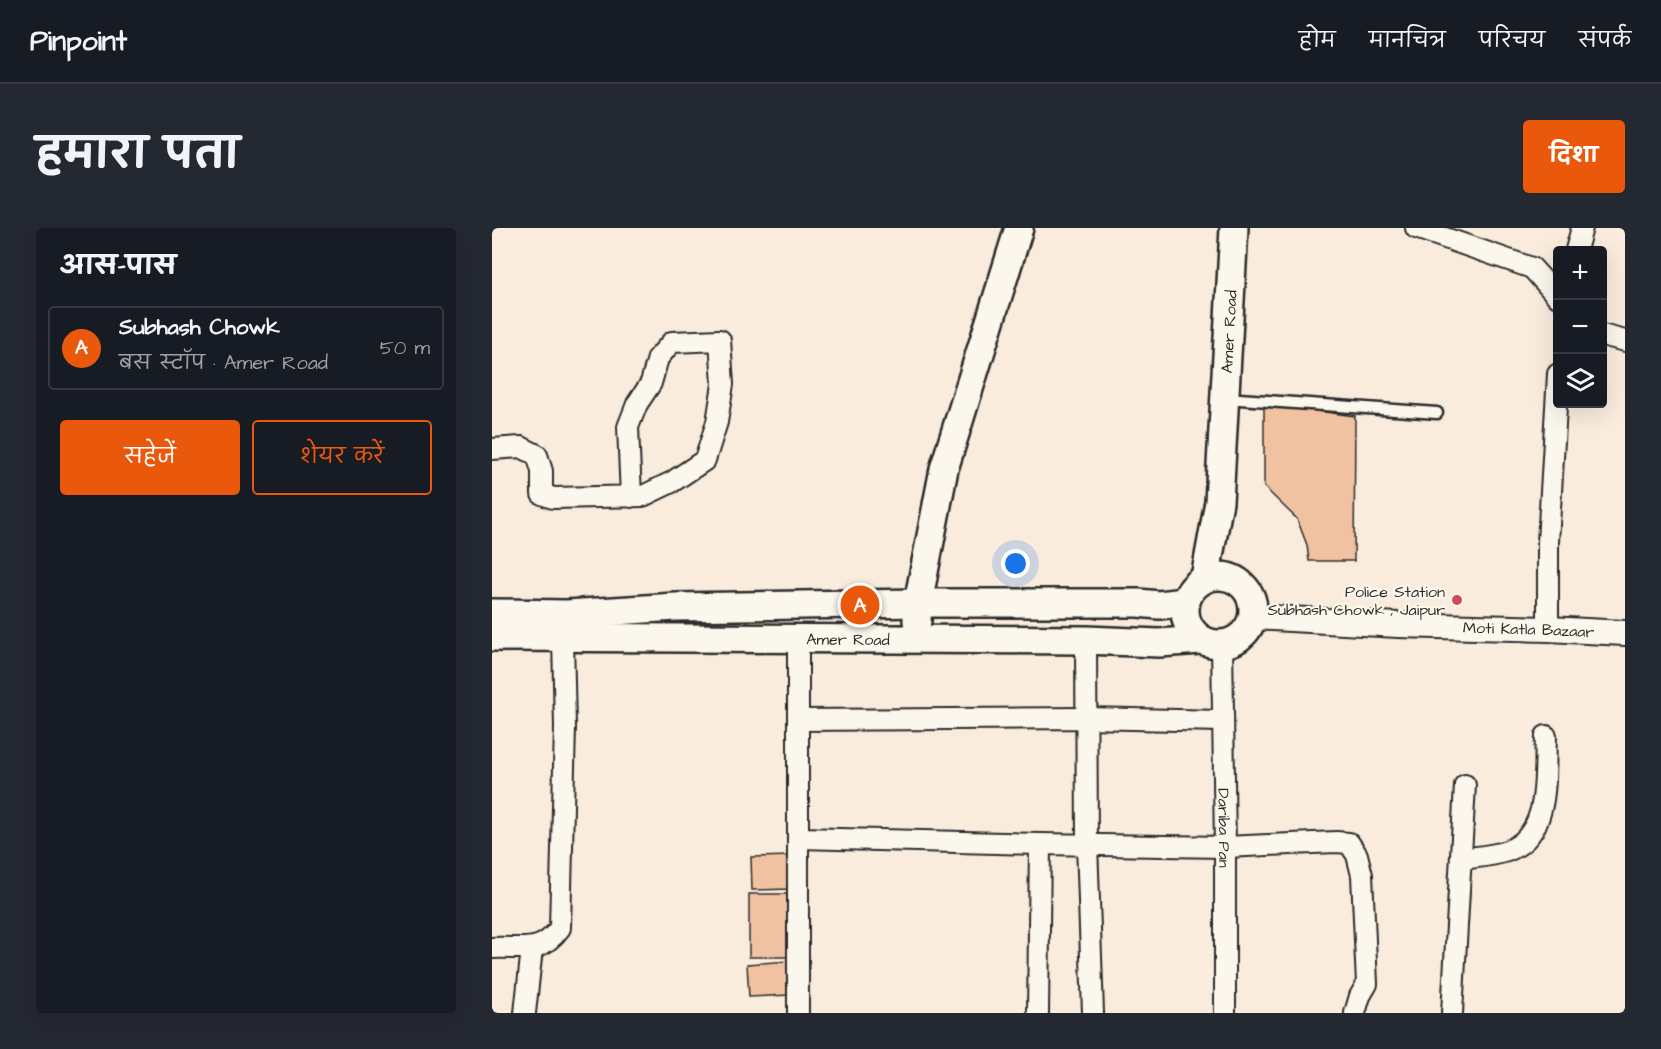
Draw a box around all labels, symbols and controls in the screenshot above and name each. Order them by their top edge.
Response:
text: Pinpoint [30,22,127,61]
text: होम [1299,26,1336,55]
text: मानचित्र [1369,26,1446,55]
text: परिचय [1479,26,1545,55]
text: संपर्क [1578,26,1631,55]
button: दिशा [1523,120,1625,193]
text: हमारा पता [36,126,239,184]
map controls [1553,246,1607,408]
button: + [1553,246,1607,300]
text: आस-पास [60,248,176,284]
street label: Amer Road [1216,289,1243,374]
button: − [1553,300,1607,354]
text: Subhash Chowk [119,312,280,343]
text: A [75,334,88,362]
text: 50 m [380,334,430,362]
text: बस स्टॉप · Amer Road [119,349,328,377]
button: layers [1553,354,1607,408]
button: सहेजें [60,420,240,495]
button: शेयर करें [252,420,432,495]
your location [1001,549,1030,578]
place label: Police Station Subhash Chowk , Jaipur [1268,581,1445,621]
pin: A [840,582,880,628]
marker: Police Station Subhash Chowk , Jaipur [1450,593,1464,607]
street label: Moti Katla Bazaar [1463,617,1595,643]
street label: Amer Road [806,629,890,651]
street label: Dariba Pan [1212,788,1235,868]

